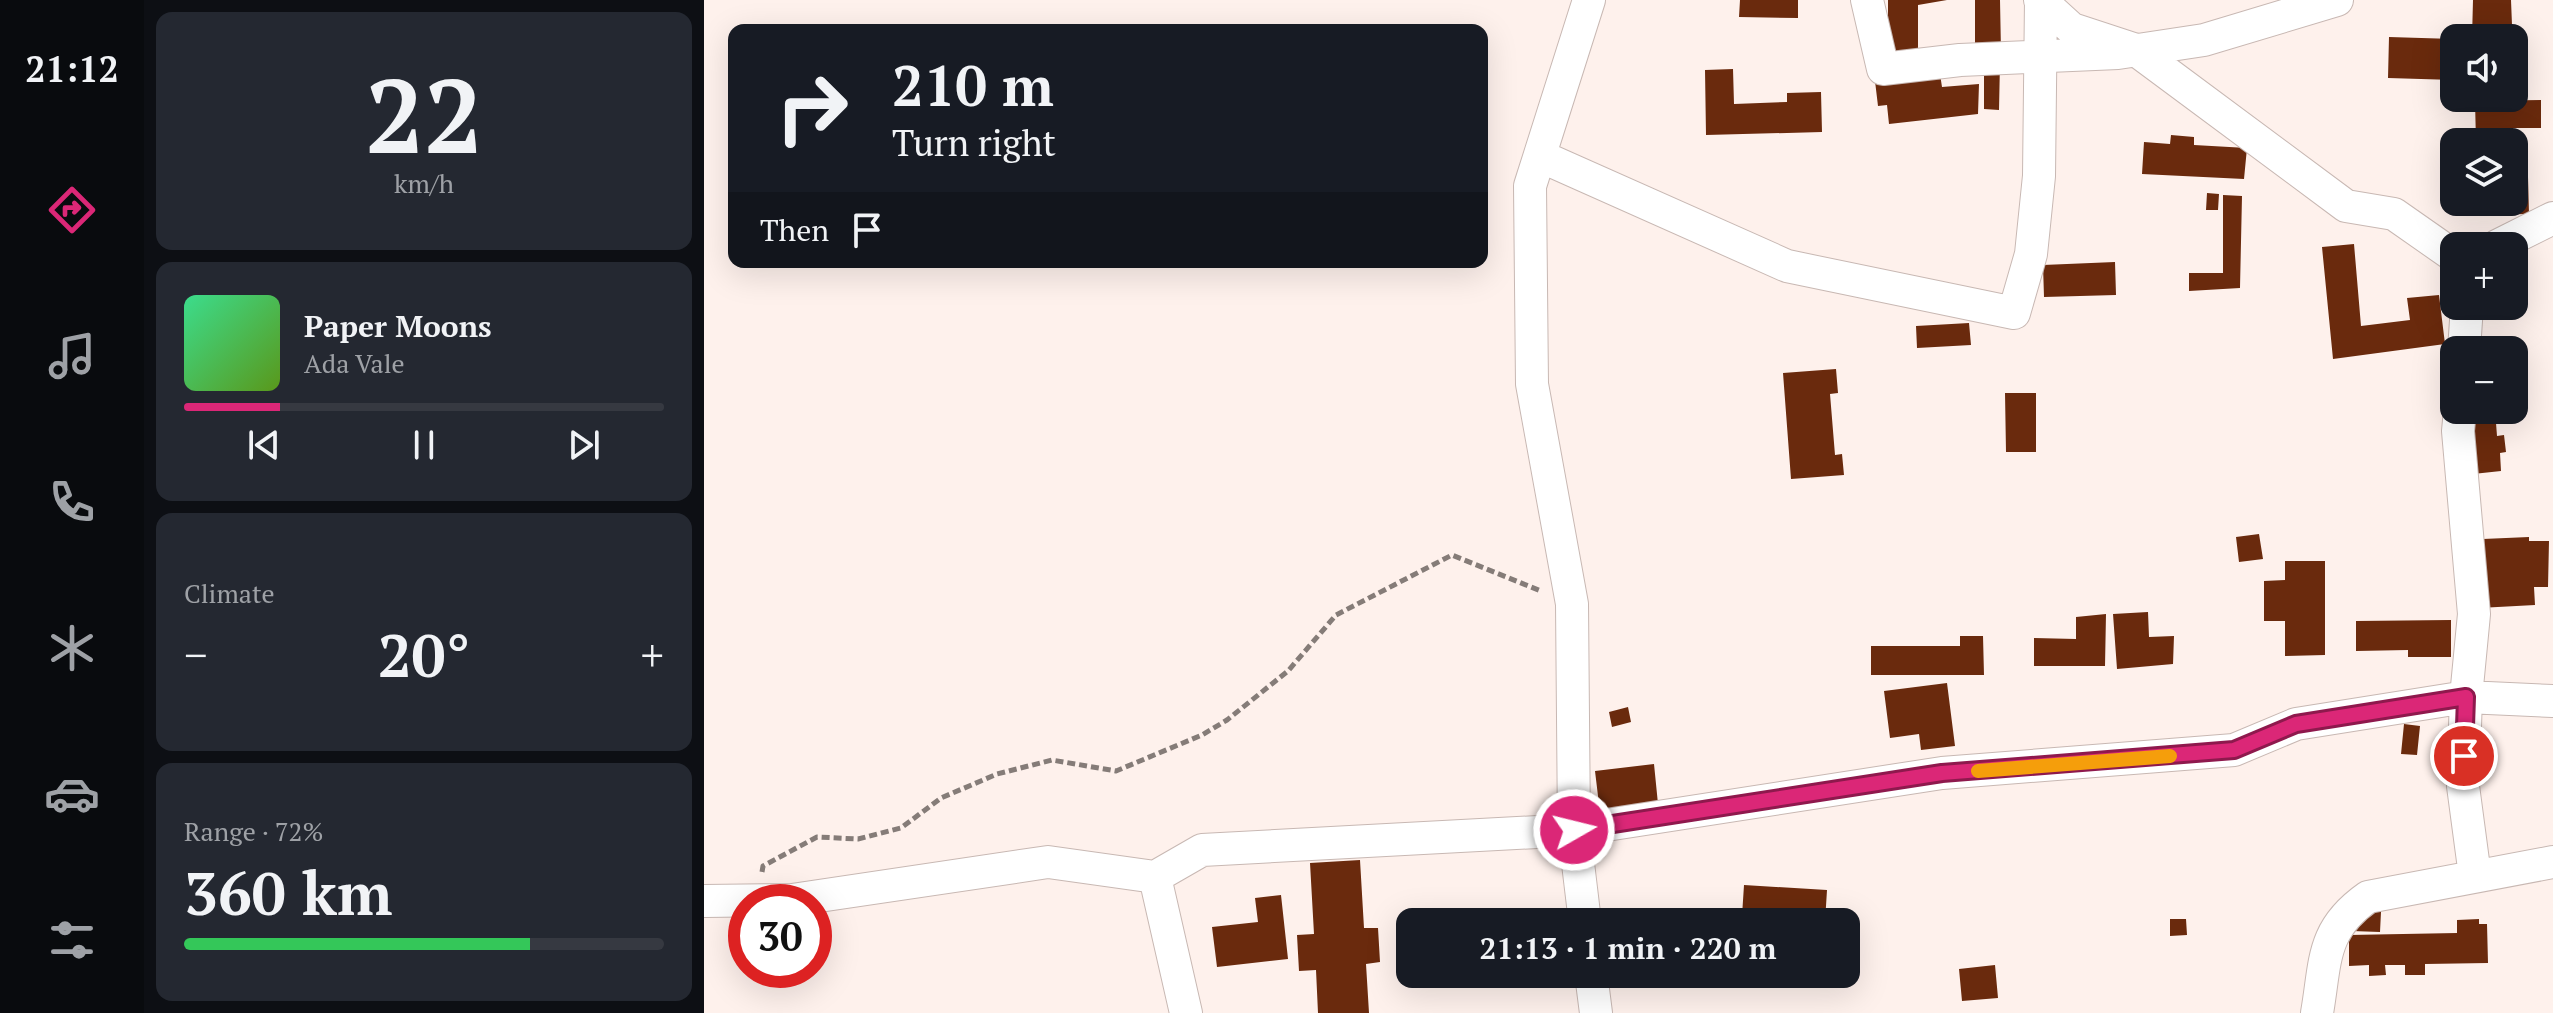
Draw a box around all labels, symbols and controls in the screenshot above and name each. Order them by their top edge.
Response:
map controls [2440,24,2528,424]
button: sound [2440,24,2528,112]
text: 21:12 [25,45,119,92]
text: 22 [365,45,483,183]
text: 210 m [892,48,1054,122]
icon: right [760,56,864,160]
text: Turn right [892,119,1056,166]
button: layers [2440,128,2528,216]
text: km/h [394,166,454,200]
icon: directions [44,182,100,238]
icon: arrive [845,208,889,252]
text: Then [760,210,829,250]
button: + [2440,232,2528,320]
text: Paper Moons [304,306,492,346]
icon: music [44,328,100,384]
button: − [2440,336,2528,424]
text: Ada Vale [304,346,405,380]
icon: previous [242,423,286,467]
icon: pause [402,423,446,467]
icon: next [562,423,606,467]
icon: phone [44,474,100,530]
text: Climate [184,576,275,610]
text: 20° [378,615,470,694]
icon: climate [44,620,100,676]
text: − [184,625,207,684]
text: + [641,625,664,684]
pin [2430,722,2498,790]
icon: arrive [2442,734,2486,778]
icon: car [44,766,100,822]
position arrow [1532,788,1616,872]
text: Range · 72% [184,814,323,848]
text: 360 km [184,853,392,932]
speed limit sign: 30 [728,884,832,988]
icon: filters [44,912,100,968]
text: 21:13 · 1 min · 220 m [1480,928,1776,968]

